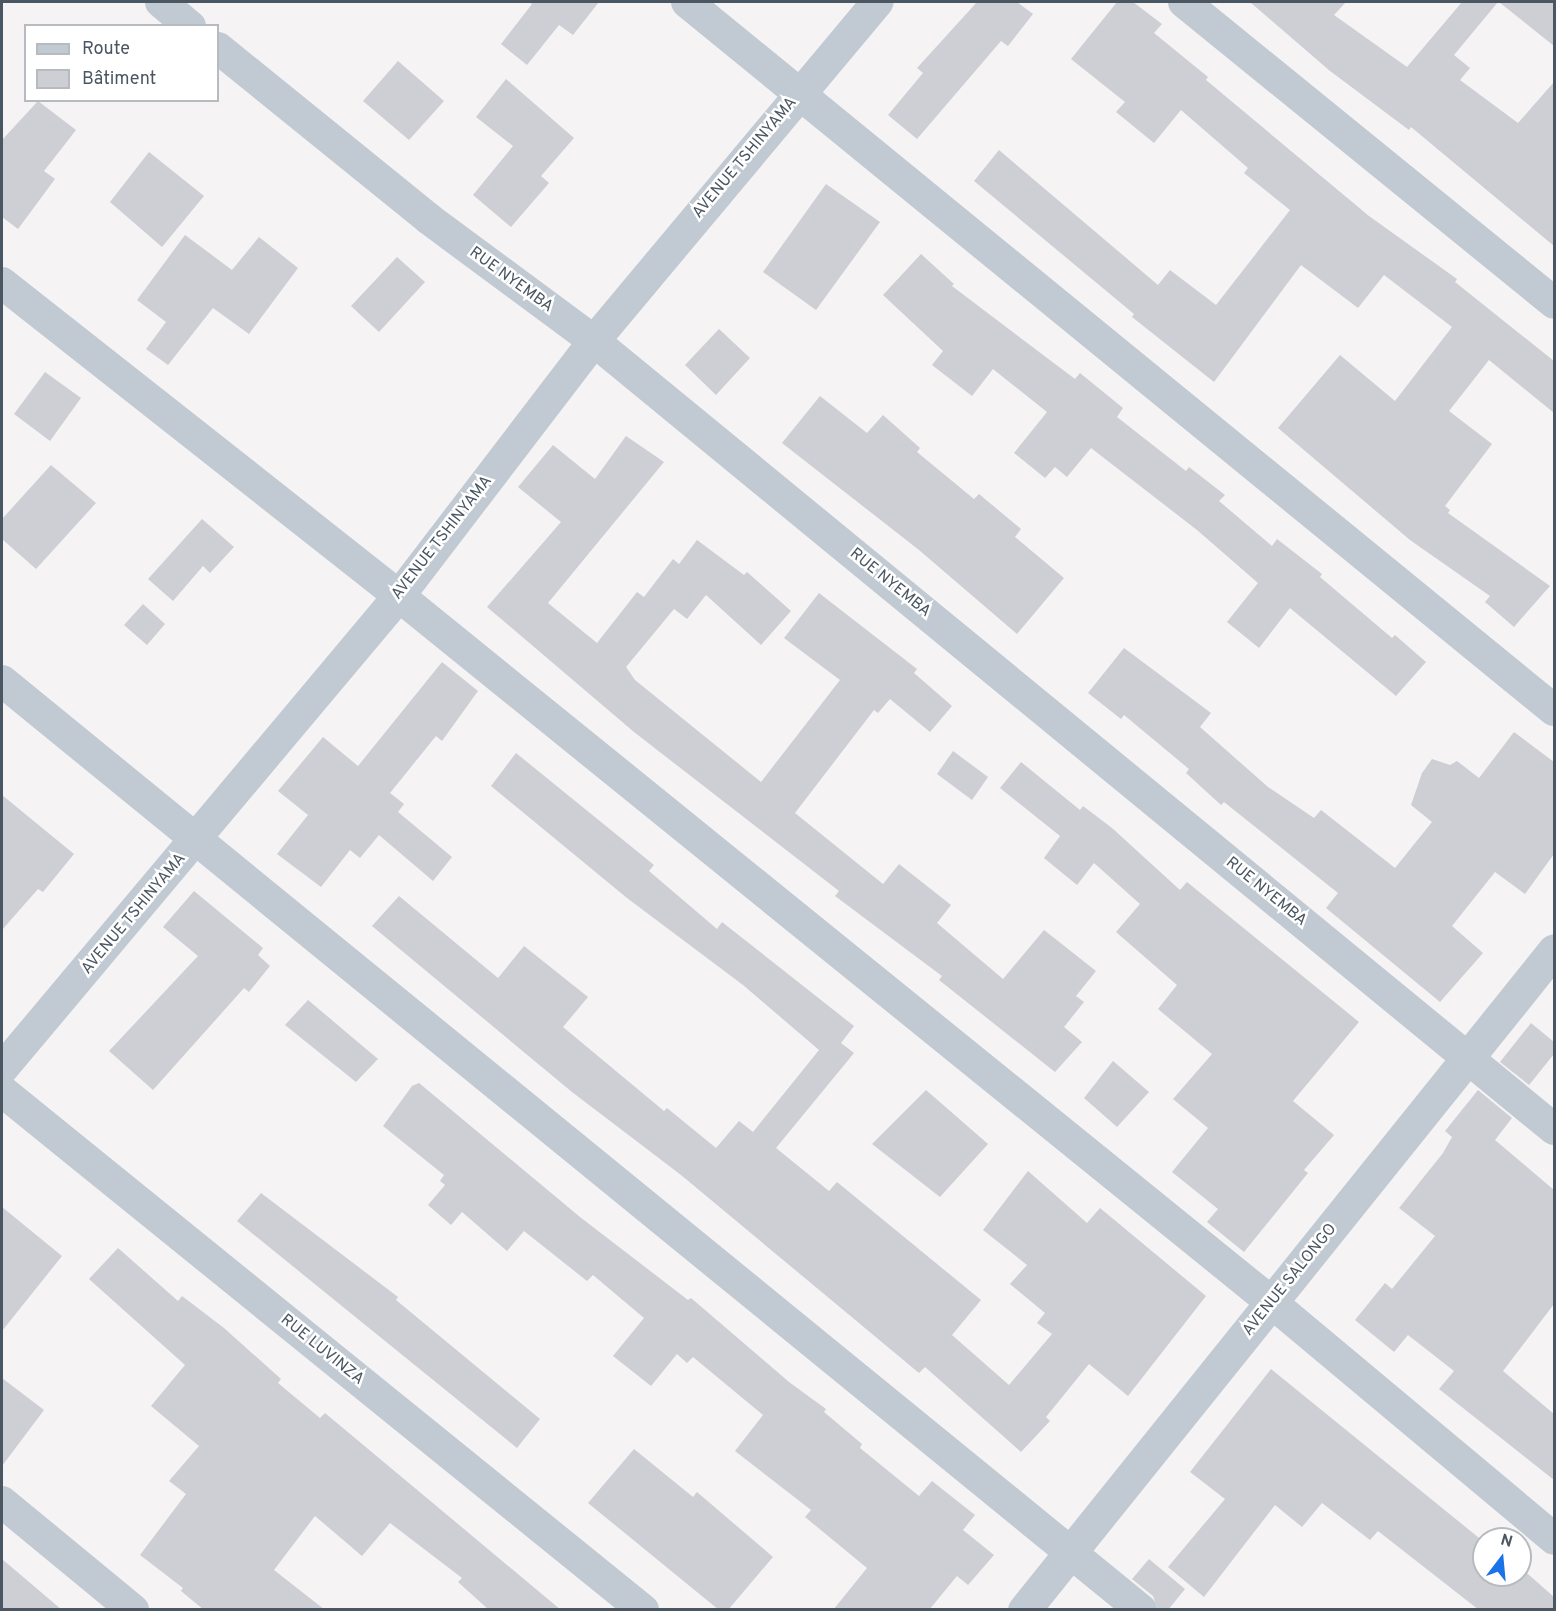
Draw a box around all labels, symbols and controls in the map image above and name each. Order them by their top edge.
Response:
legend [24,24,219,102]
text: Route [82,38,130,61]
text: Bâtiment [82,68,156,91]
street label: AVENUE TSHINYAMA [689,93,801,223]
street label: RUE NYEMBA [465,243,557,317]
street label: AVENUE TSHINYAMA [387,472,497,604]
street label: RUE NYEMBA [846,544,934,622]
street label: AVENUE TSHINYAMA [78,849,190,979]
street label: RUE NYEMBA [1222,853,1310,931]
street label: AVENUE SALONGO [1239,1220,1341,1340]
street label: RUE LUVINZA [276,1311,368,1389]
north arrow [1472,1527,1532,1587]
text: N [1498,1530,1515,1553]

